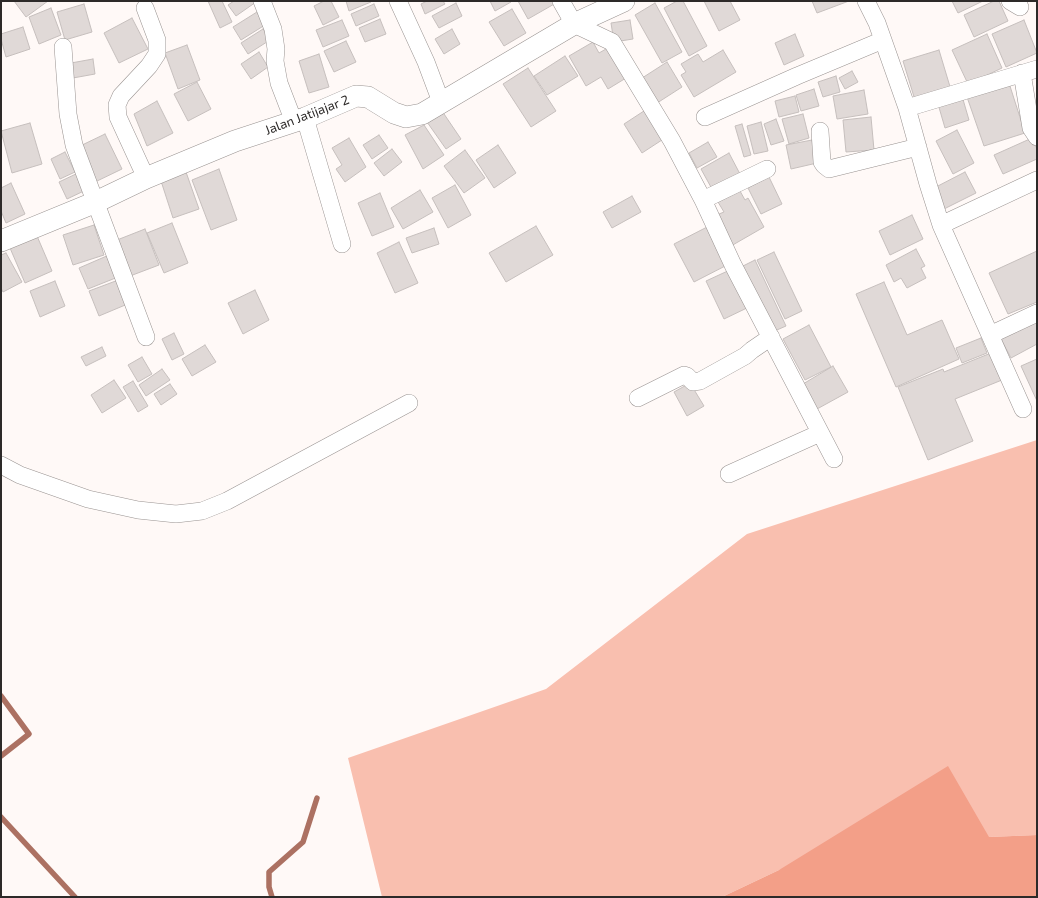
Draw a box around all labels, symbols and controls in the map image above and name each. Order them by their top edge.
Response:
street label: Jalan Jatijajar 2 [263,92,351,138]

